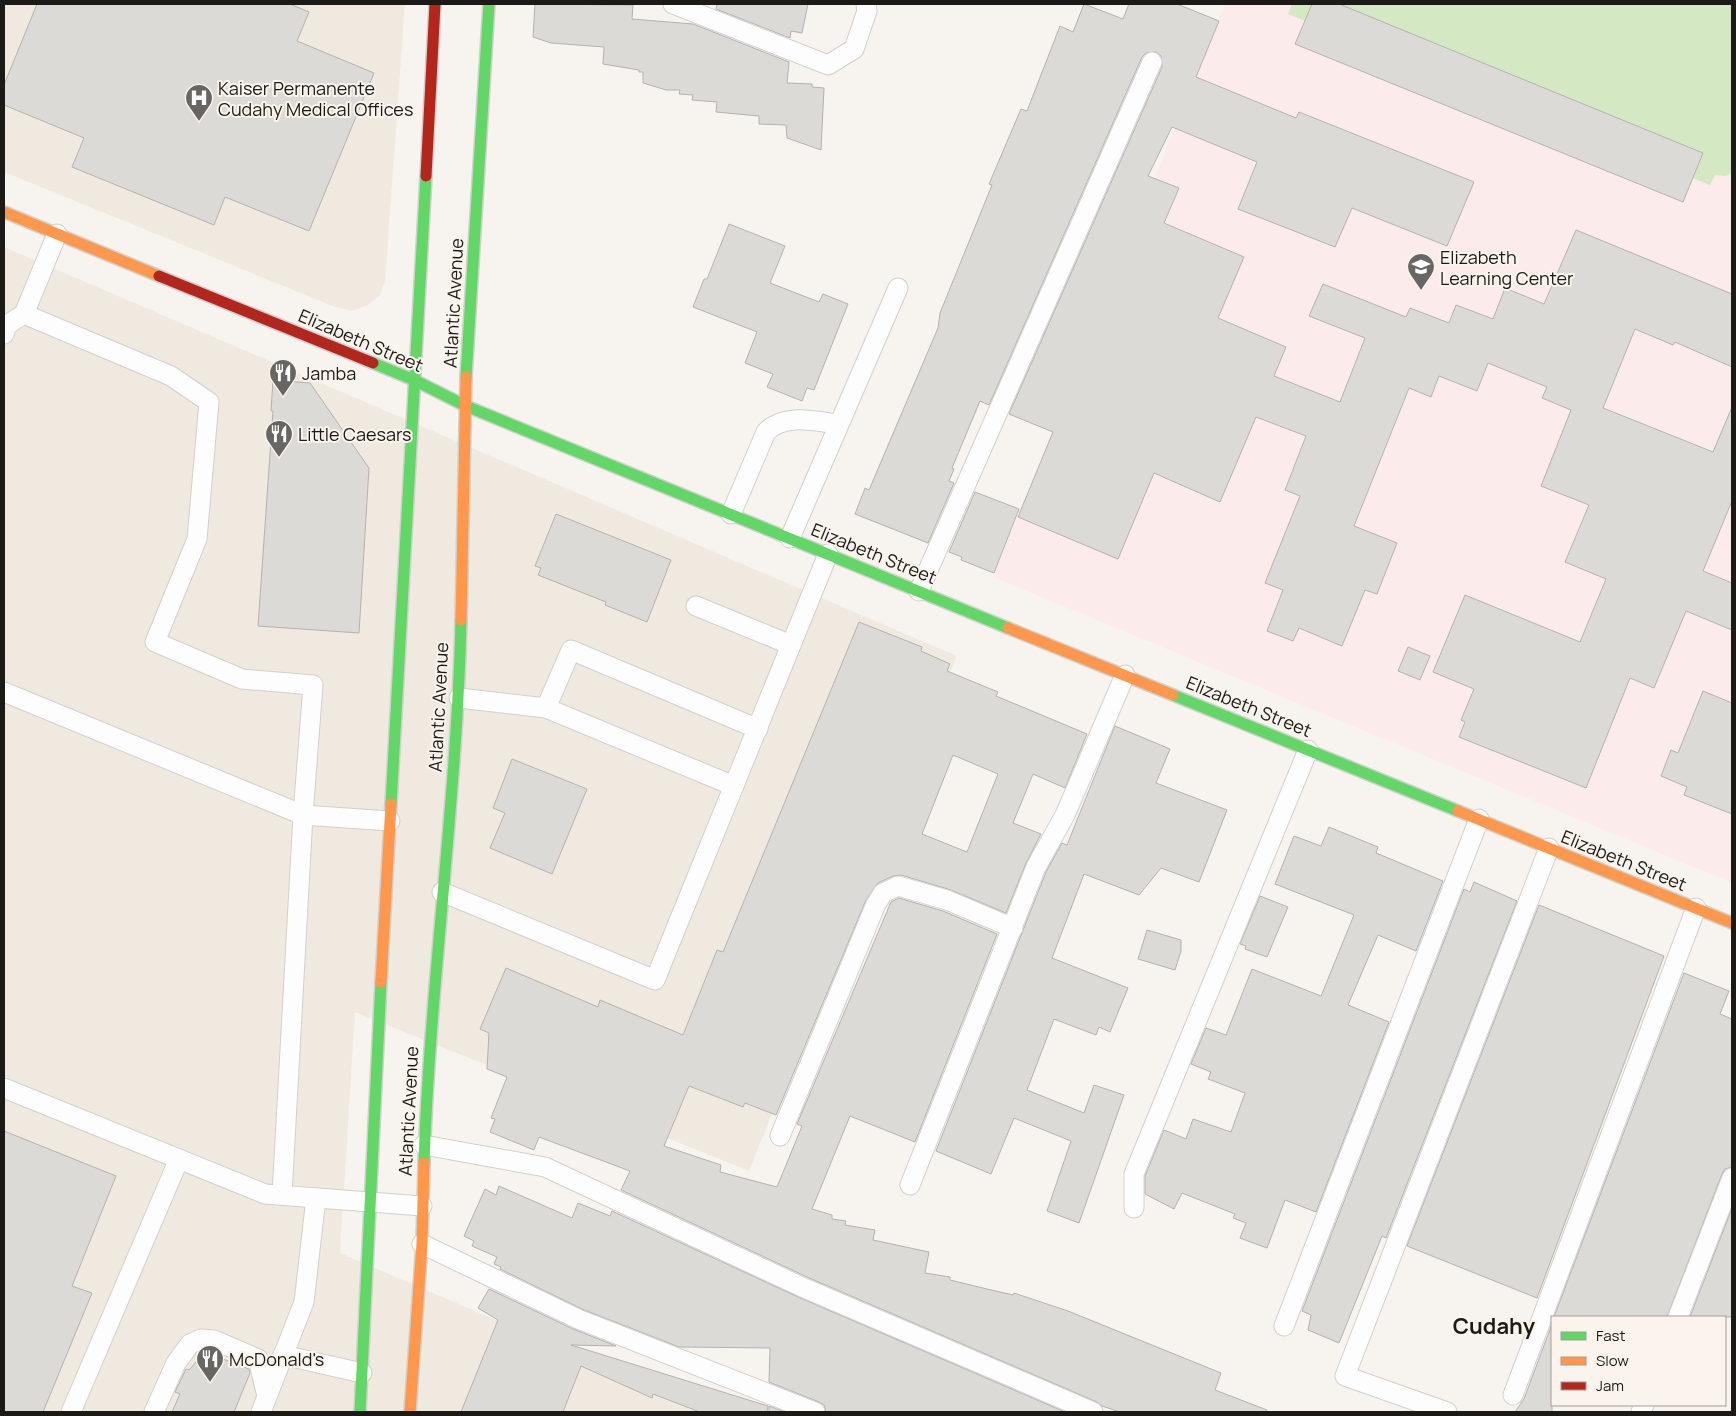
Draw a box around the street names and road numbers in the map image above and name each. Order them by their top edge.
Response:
street label: Atlantic Avenue [438,238,468,368]
street label: Elizabeth Street [295,303,427,377]
street label: Elizabeth Street [808,517,940,589]
street label: Atlantic Avenue [423,642,453,772]
street label: Elizabeth Street [1183,670,1315,742]
street label: Elizabeth Street [1558,824,1690,896]
street label: Atlantic Avenue [393,1046,423,1176]

